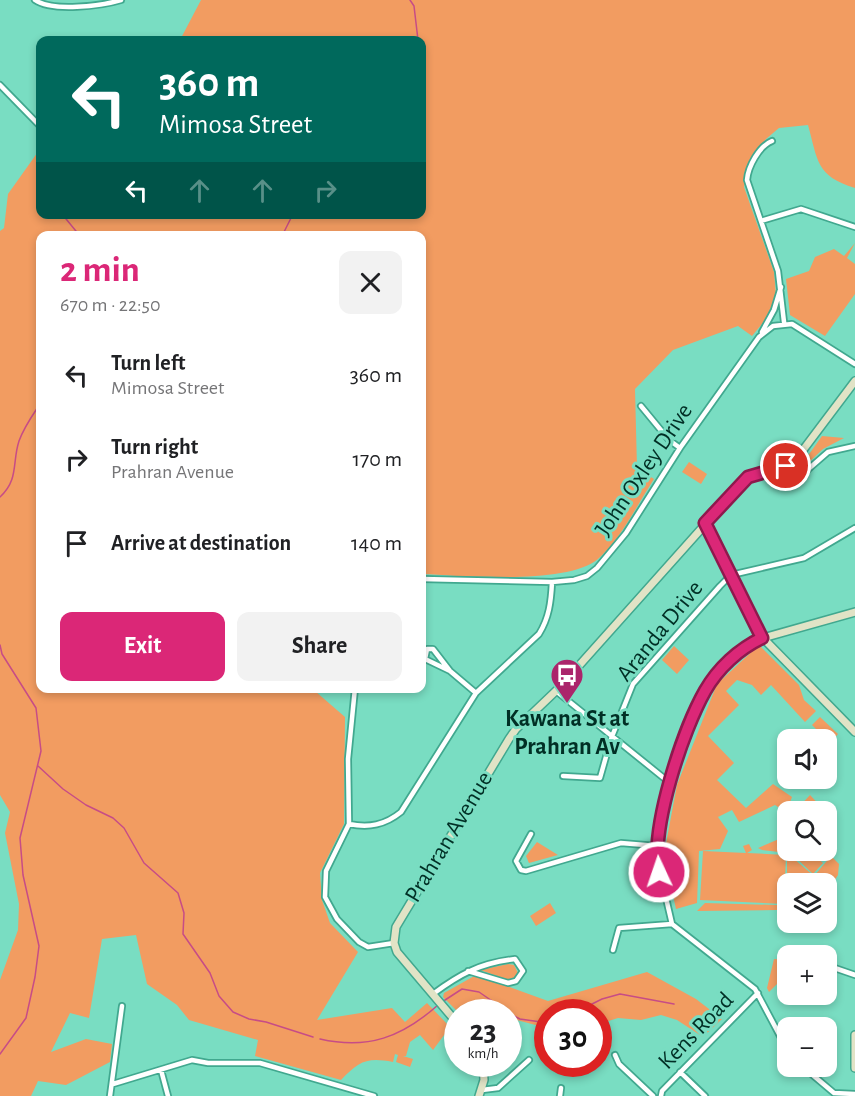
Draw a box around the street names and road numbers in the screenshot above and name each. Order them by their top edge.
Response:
street label: John Oxley Drive [591,399,697,541]
street label: Aranda Drive [612,576,708,686]
street label: Prahran Avenue [401,768,497,906]
street label: Kens Road [654,988,738,1074]

